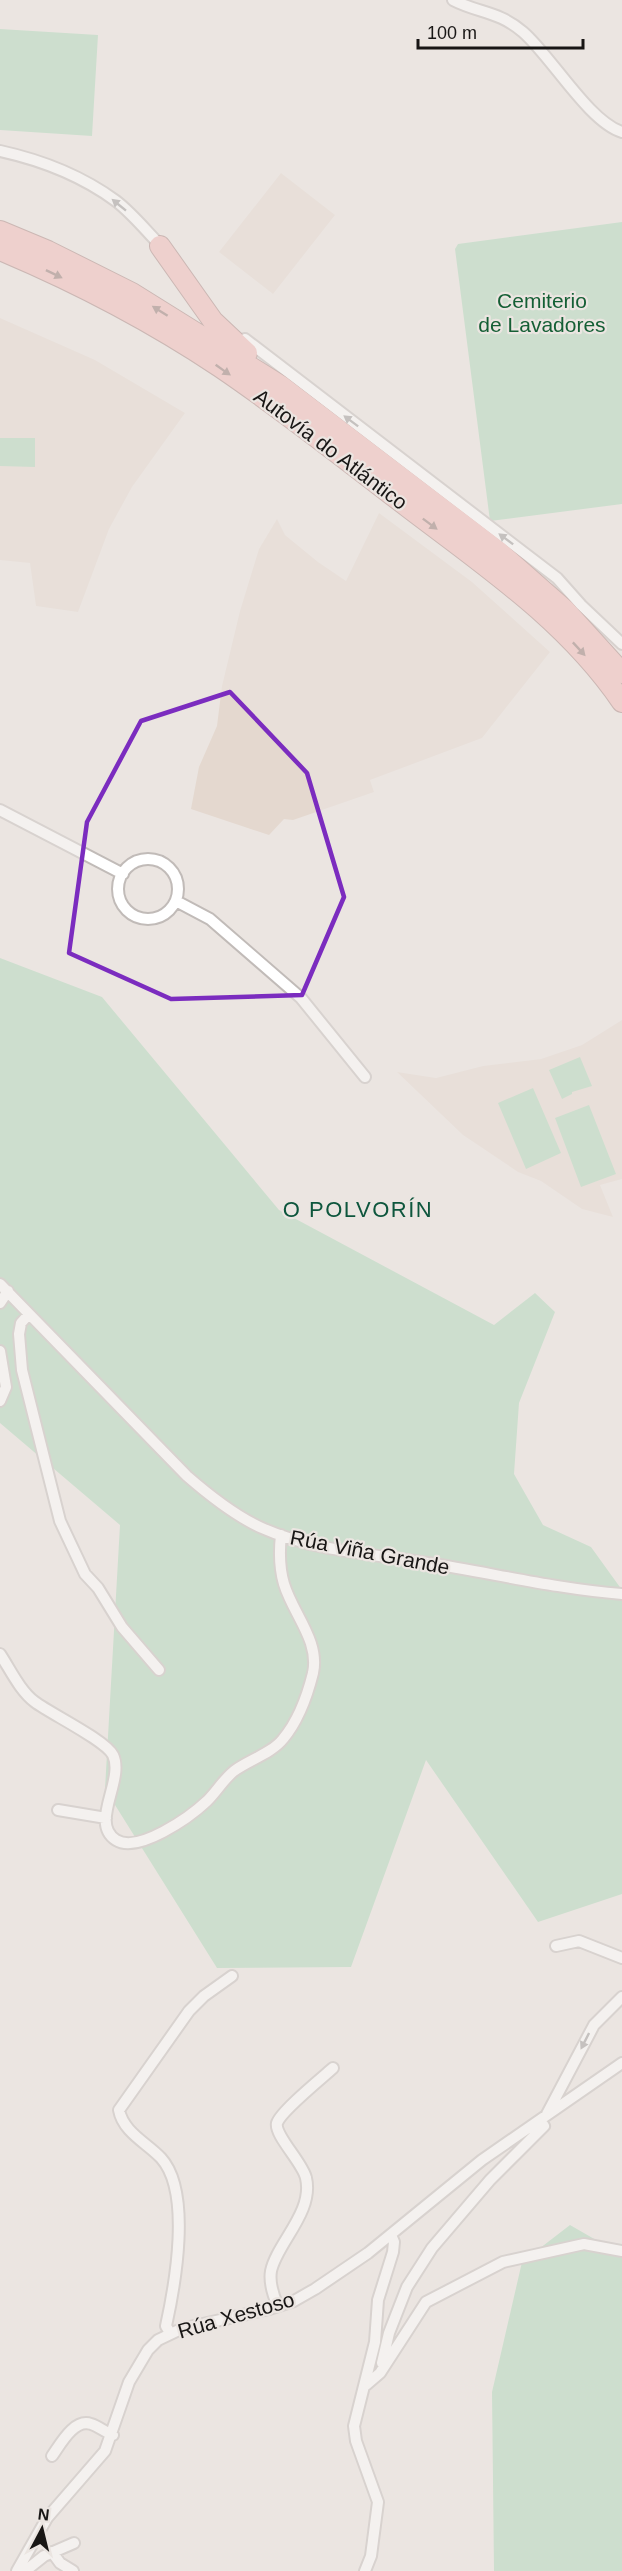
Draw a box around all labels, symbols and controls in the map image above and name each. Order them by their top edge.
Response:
scale bar [418,12,583,50]
text: 100 m [427,23,477,43]
one-way arrow [111,198,127,211]
one-way arrow [45,269,62,279]
park label: Cemiterio de Lavadores [478,289,606,336]
one-way arrow [152,305,168,316]
one-way arrow [215,364,231,376]
street label: Autovía do Atlántico [250,384,412,514]
one-way arrow [343,414,359,427]
one-way arrow [422,518,438,530]
one-way arrow [498,533,514,545]
one-way arrow [572,641,586,655]
district label: O POLVORÍN [283,1197,433,1222]
street label: Rúa Viña Grande [288,1525,452,1579]
one-way arrow [581,2033,590,2050]
street label: Rúa Xestoso [175,2287,297,2343]
north arrow [12,2499,72,2559]
text: N [37,2505,51,2524]

